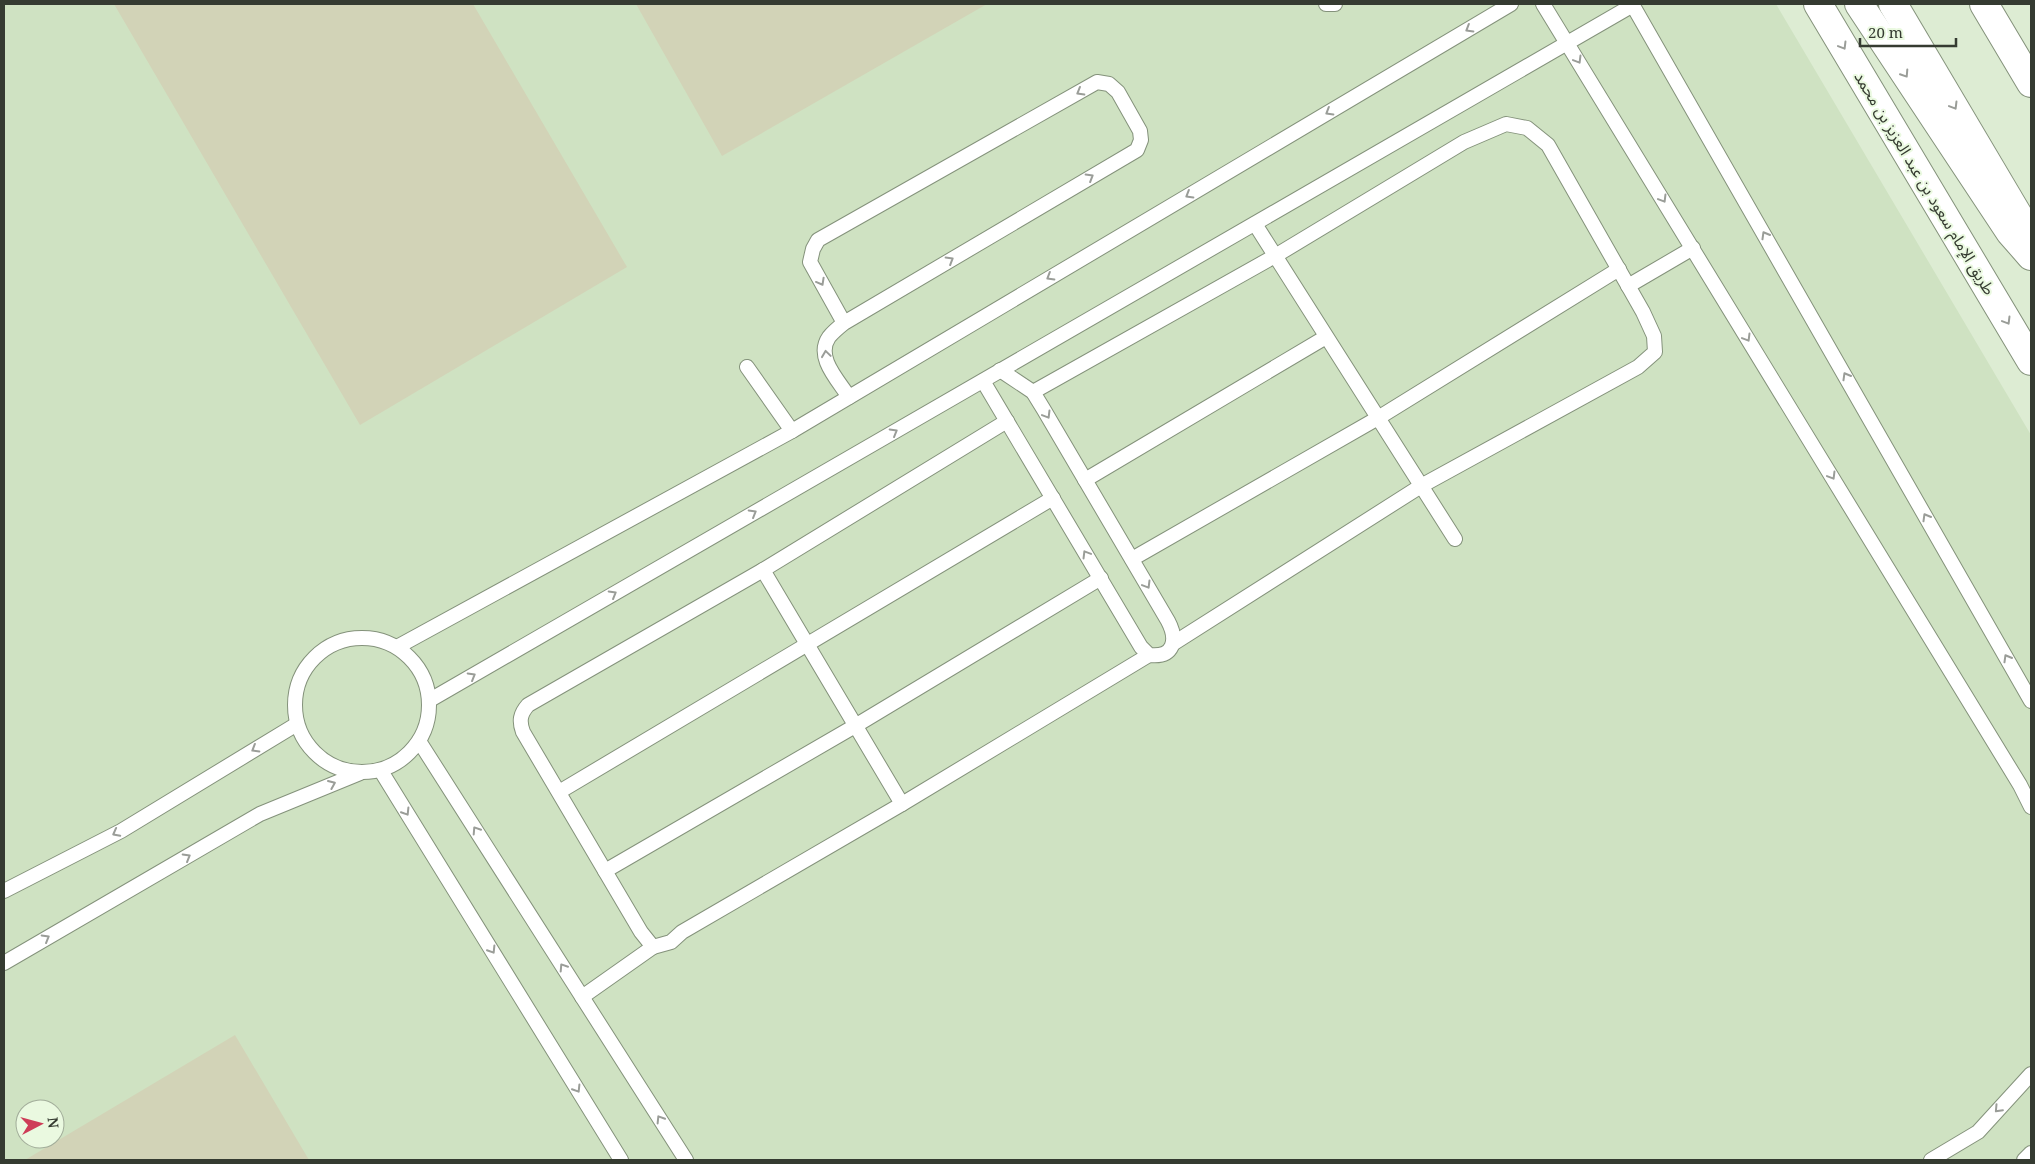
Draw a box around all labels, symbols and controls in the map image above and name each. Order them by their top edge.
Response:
scale bar [1860,15,1956,47]
one-way arrow [1465,22,1474,32]
text: 20 m [1868,22,1903,42]
one-way arrow [1837,40,1847,49]
one-way arrow [1572,55,1582,64]
street label: طريق الإمام سعود بن عبد العزيز بن محمد [1848,67,2001,300]
one-way arrow [1898,69,1908,78]
one-way arrow [1076,86,1085,96]
one-way arrow [1947,101,1957,110]
one-way arrow [1326,105,1335,115]
one-way arrow [1085,174,1094,184]
one-way arrow [1186,188,1195,198]
one-way arrow [1656,193,1666,202]
one-way arrow [1761,232,1771,241]
one-way arrow [945,256,954,266]
one-way arrow [1046,271,1055,281]
one-way arrow [815,277,825,286]
one-way arrow [2000,315,2010,324]
one-way arrow [1741,332,1751,341]
one-way arrow [821,350,832,358]
one-way arrow [1842,373,1852,382]
one-way arrow [1040,409,1050,418]
one-way arrow [889,428,898,438]
one-way arrow [1825,471,1835,480]
one-way arrow [748,509,757,519]
one-way arrow [1923,514,1933,523]
one-way arrow [1083,551,1093,560]
one-way arrow [1141,580,1151,589]
one-way arrow [607,591,616,601]
one-way arrow [2003,655,2013,664]
one-way arrow [466,672,475,682]
one-way arrow [252,743,261,752]
one-way arrow [327,780,336,791]
one-way arrow [400,807,410,816]
one-way arrow [112,827,121,837]
one-way arrow [473,827,482,836]
one-way arrow [181,853,190,863]
one-way arrow [41,934,50,944]
one-way arrow [485,945,495,954]
one-way arrow [560,964,570,973]
one-way arrow [571,1083,580,1092]
north arrow [15,1099,65,1149]
one-way arrow [1995,1104,2004,1113]
text: N [43,1116,63,1129]
one-way arrow [657,1116,666,1125]

